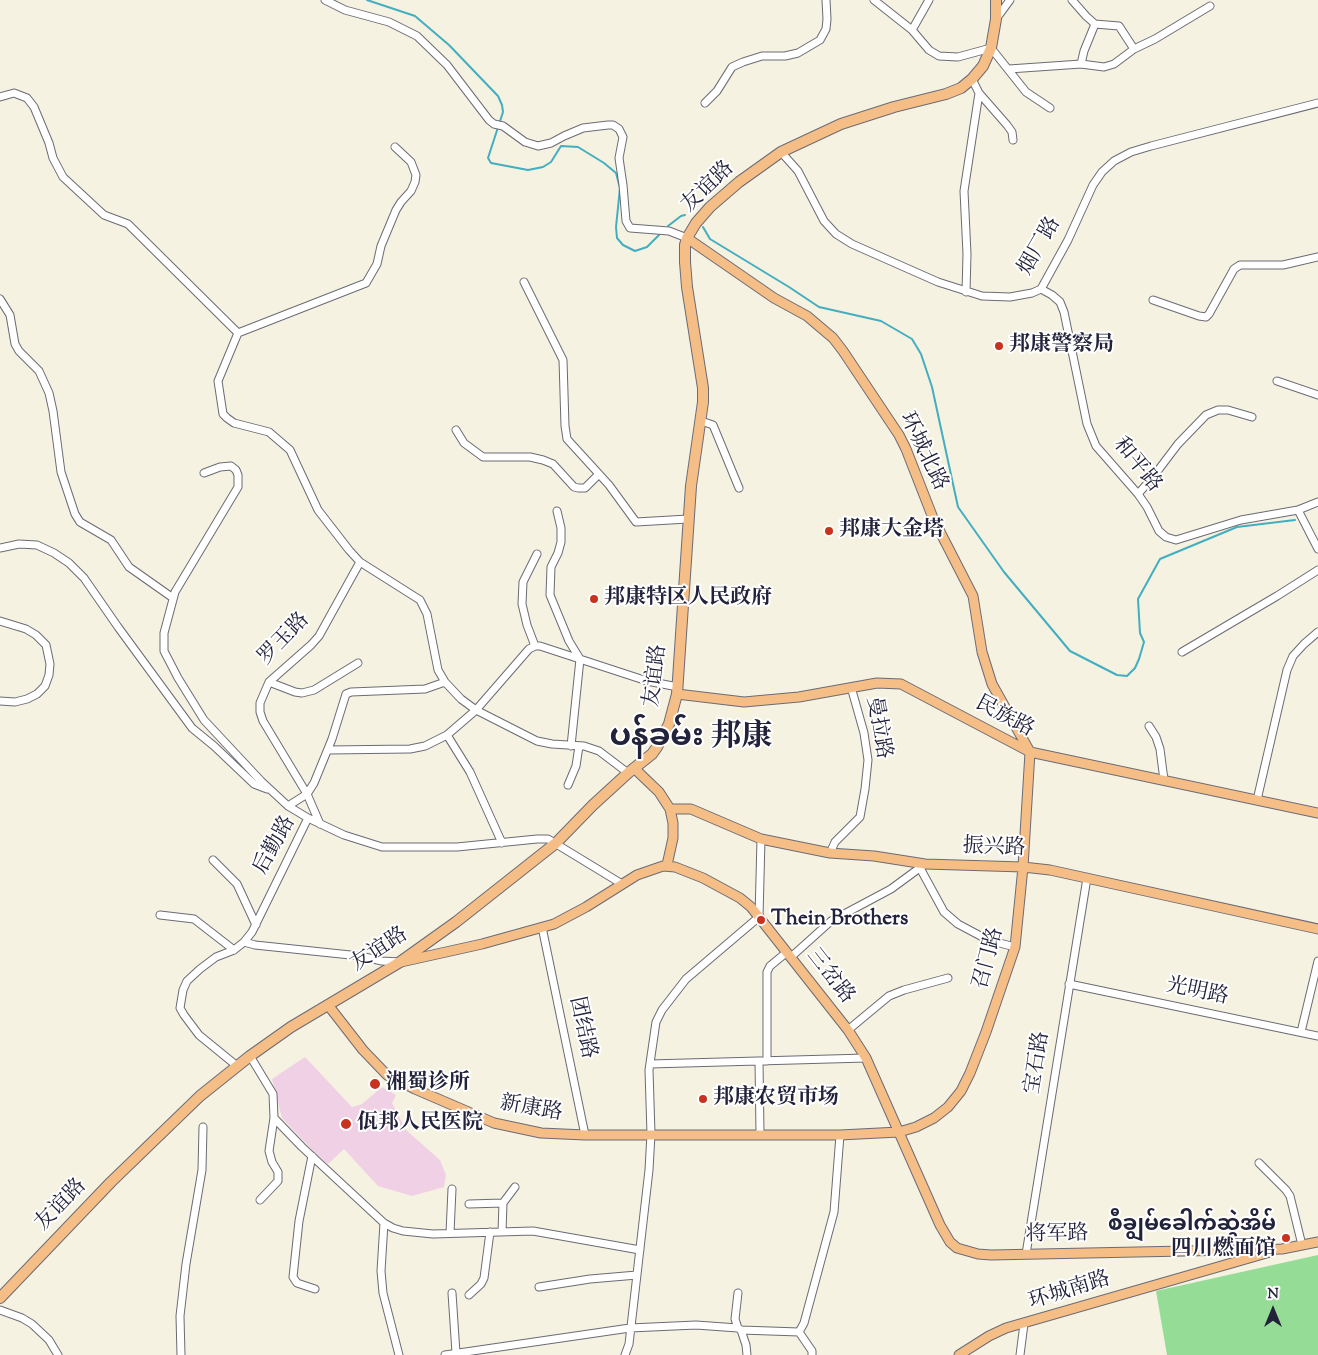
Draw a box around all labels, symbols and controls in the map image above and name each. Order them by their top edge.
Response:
street label: 友谊路 [678,157,740,219]
street label: 烟厂路 [1014,213,1068,281]
place label: 邦康警察局 [1009,333,1114,359]
marker: 邦康警察局 [993,340,1005,352]
street label: 环城北路 [892,409,952,495]
street label: 和平路 [1106,434,1166,498]
place label: 邦康大金塔 [839,518,944,544]
marker: 邦康大金塔 [823,525,835,537]
place label: 邦康特区人民政府 [604,586,772,612]
marker: 邦康特区人民政府 [588,593,600,605]
street label: 罗玉路 [254,609,316,671]
street label: 友谊路 [641,643,673,709]
street label: 民族路 [970,692,1038,744]
street label: 曼拉路 [859,695,895,761]
district label: ပန်ခမ်း 邦康 [610,721,772,759]
street label: 后勤路 [250,812,302,880]
street label: 振兴路 [962,835,1026,863]
place label: Thein Brothers [771,907,908,933]
marker: Thein Brothers [755,914,767,926]
street label: 友谊路 [347,923,413,979]
street label: 召门路 [970,925,1010,993]
street label: 三岔路 [800,944,858,1010]
street label: 光明路 [1164,974,1230,1012]
street label: 团结路 [562,995,600,1061]
street label: 宝石路 [1022,1030,1056,1096]
place label: 湘蜀诊所 [386,1071,470,1097]
marker: 湘蜀诊所 [368,1077,382,1091]
place label: 邦康农贸市场 [713,1086,839,1112]
street label: 新康路 [498,1092,564,1128]
marker: 邦康农贸市场 [697,1093,709,1105]
place label: 佤邦人民医院 [357,1111,483,1137]
marker: 佤邦人民医院 [339,1117,353,1131]
street label: 友谊路 [31,1175,93,1237]
place label: စီချွမ်ခေါက်ဆွဲအိမ် 四川燃面馆 [1108,1213,1276,1263]
street label: 将军路 [1025,1223,1089,1249]
marker: စီချွမ်ခေါက်ဆွဲအိမ် 四川燃面馆 [1280,1232,1292,1244]
street label: 环城南路 [1026,1268,1114,1316]
north arrow [1248,1285,1298,1335]
text: N [1267,1285,1279,1305]

